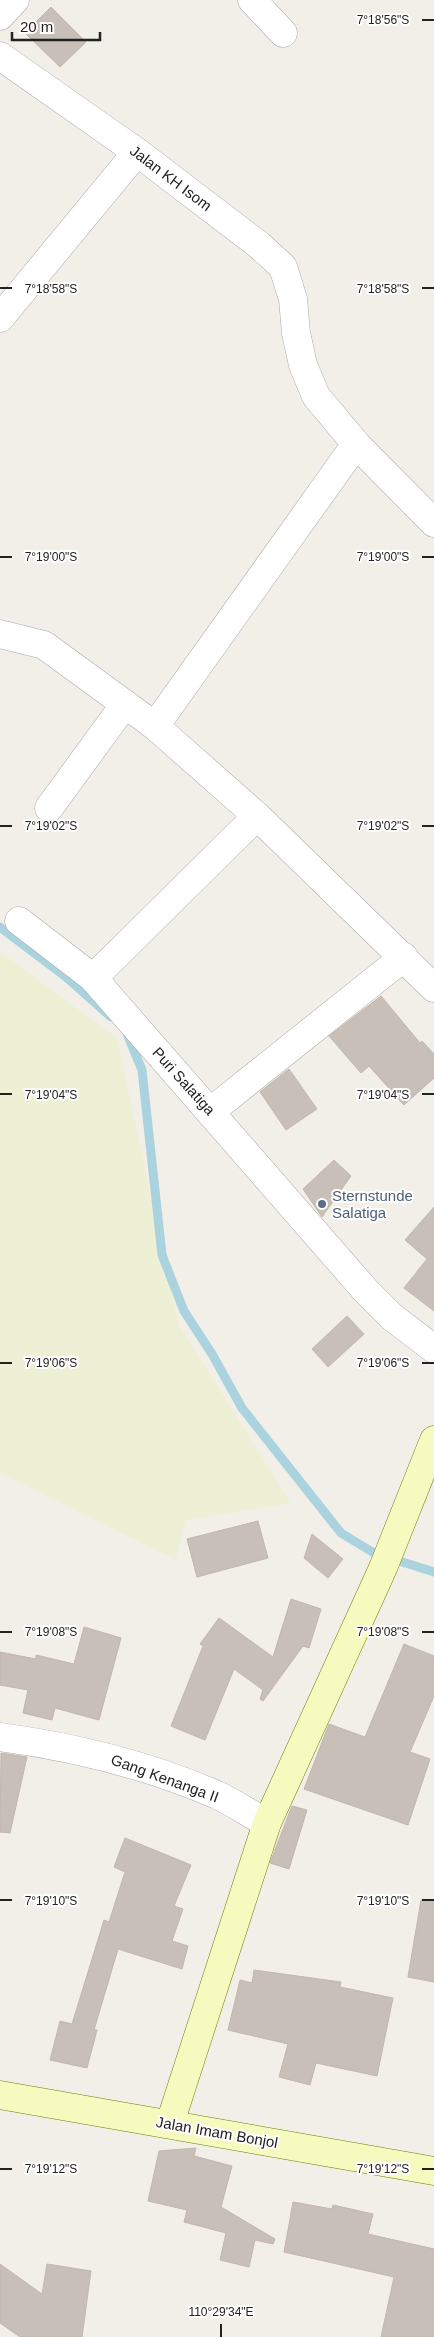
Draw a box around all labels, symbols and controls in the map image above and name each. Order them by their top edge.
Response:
scale bar [12,10,100,42]
text: 7°18'56"S [357,13,409,27]
text: 20 m [20,18,53,35]
street label: Jalan KH Isom [127,142,215,214]
text: 7°18'58"S [25,282,77,296]
text: 7°18'58"S [357,282,409,296]
text: 7°19'00"S [25,550,77,564]
text: 7°19'00"S [357,550,409,564]
text: 7°19'02"S [25,819,77,833]
text: 7°19'02"S [357,819,409,833]
street label: Puri Salatiga [149,1044,219,1119]
text: 7°19'04"S [25,1088,77,1102]
text: 7°19'04"S [357,1088,409,1102]
place label: Sternstunde Salatiga [332,1187,413,1221]
marker: Sternstunde Salatiga [316,1198,328,1210]
text: 7°19'06"S [25,1356,77,1370]
text: 7°19'06"S [357,1356,409,1370]
text: 7°19'08"S [25,1625,77,1639]
text: 7°19'08"S [357,1625,409,1639]
street label: Gang Kenanga II [109,1751,221,1805]
text: 7°19'10"S [25,1894,77,1908]
text: 7°19'10"S [357,1894,409,1908]
street label: Jalan Imam Bonjol [155,2113,279,2151]
text: 7°19'12"S [25,2162,77,2176]
text: 7°19'12"S [357,2162,409,2176]
text: 110°29'34"E [188,2305,254,2319]

